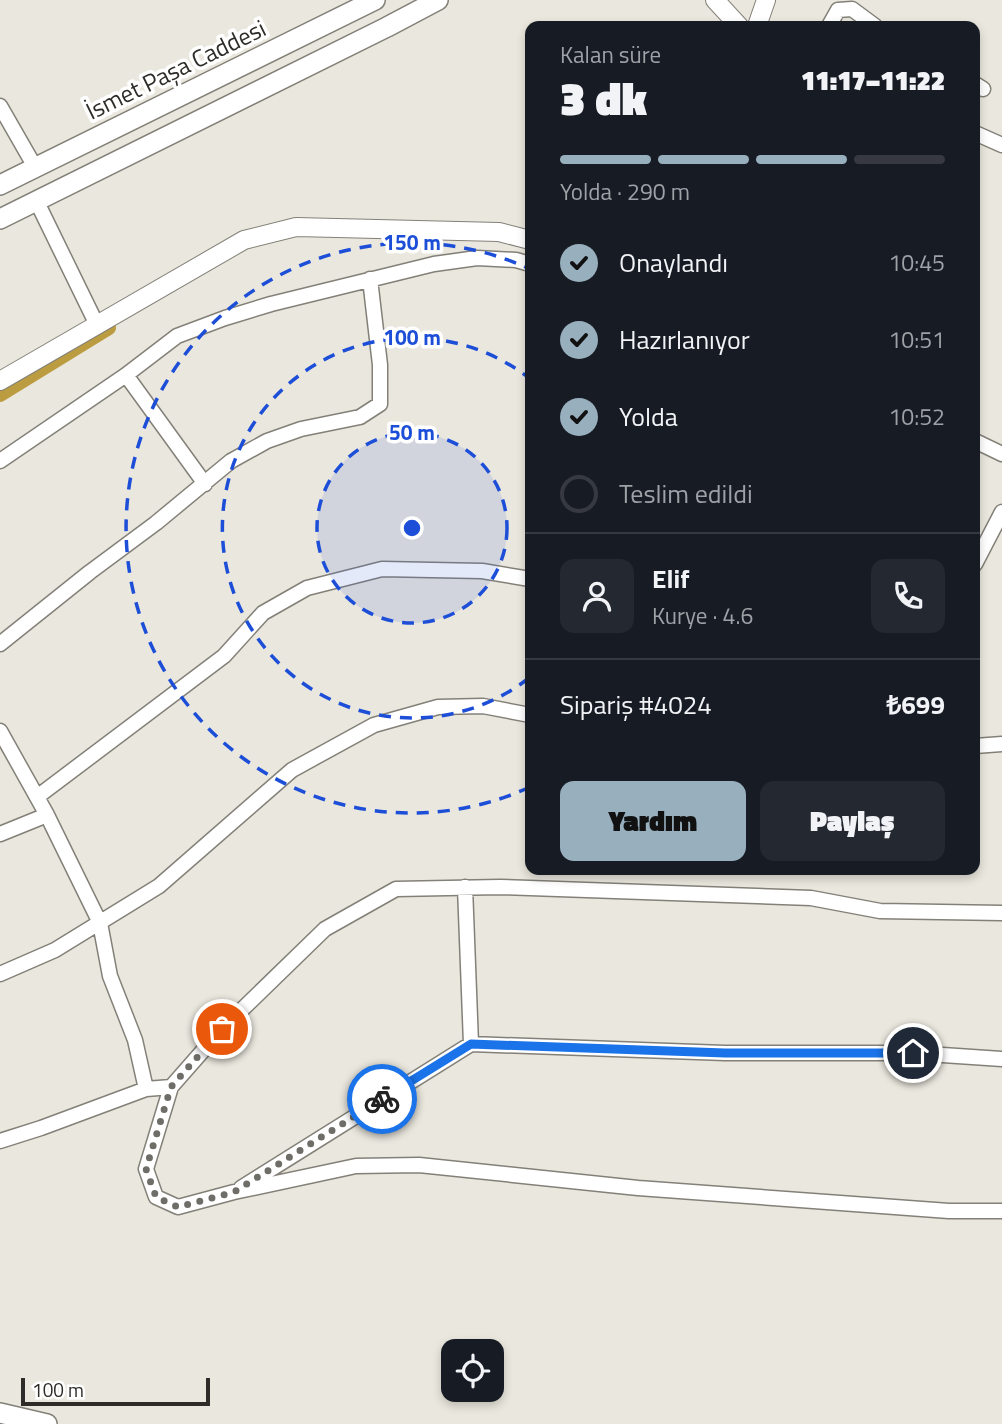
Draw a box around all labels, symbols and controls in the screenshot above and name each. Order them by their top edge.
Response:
street label: İsmet Paşa Caddesi [79,10,272,128]
text: Kalan süre [560,37,661,72]
text: 11:17–11:22 [801,61,945,100]
text: 3 dk [560,63,647,133]
text: Yolda · 290 m [560,174,690,209]
text: 150 m [383,226,441,258]
text: Onaylandı [619,243,728,282]
icon: check [560,244,598,282]
text: 10:45 [888,245,945,280]
text: Hazırlanıyor [619,320,750,359]
text: 100 m [383,321,441,353]
icon: check [560,321,598,359]
text: 10:51 [888,322,945,357]
text: Yolda [619,397,678,436]
icon: check [560,398,598,436]
text: 10:52 [888,399,945,434]
text: 50 m [389,416,435,448]
text: Teslim edildi [619,474,753,513]
centre of rings [400,516,424,540]
button: person [560,559,634,633]
text: Elif [652,559,689,598]
button: phone [871,559,945,633]
text: Kurye · 4.6 [652,598,753,633]
text: Sipariş #4024 [560,685,712,724]
text: ₺699 [886,685,945,724]
button: Yardım [560,781,746,861]
button: Paylaş [760,781,945,861]
pin [192,999,252,1059]
icon: bag [203,1010,241,1048]
pin [883,1023,943,1083]
icon: home [894,1034,932,1072]
courier [347,1064,417,1134]
icon: bike [363,1080,401,1118]
map controls [441,1339,504,1402]
button: locate [441,1339,504,1402]
scale bar [21,1375,210,1407]
text: 100 m [32,1375,84,1404]

